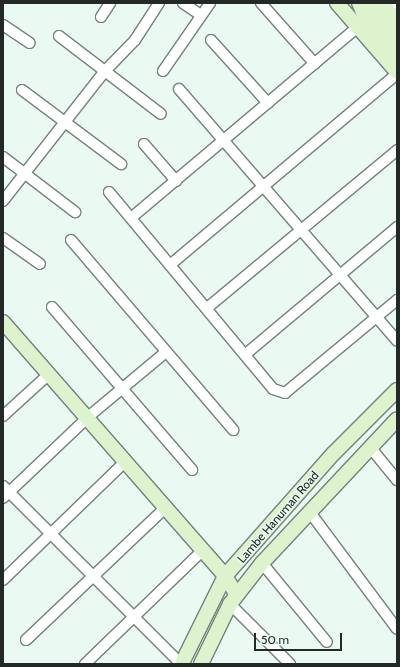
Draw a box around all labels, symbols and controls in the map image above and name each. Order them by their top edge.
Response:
street label: Lambe Hanuman Road [234,468,322,566]
scale bar [256,625,344,651]
text: 50 m [261,632,289,647]

